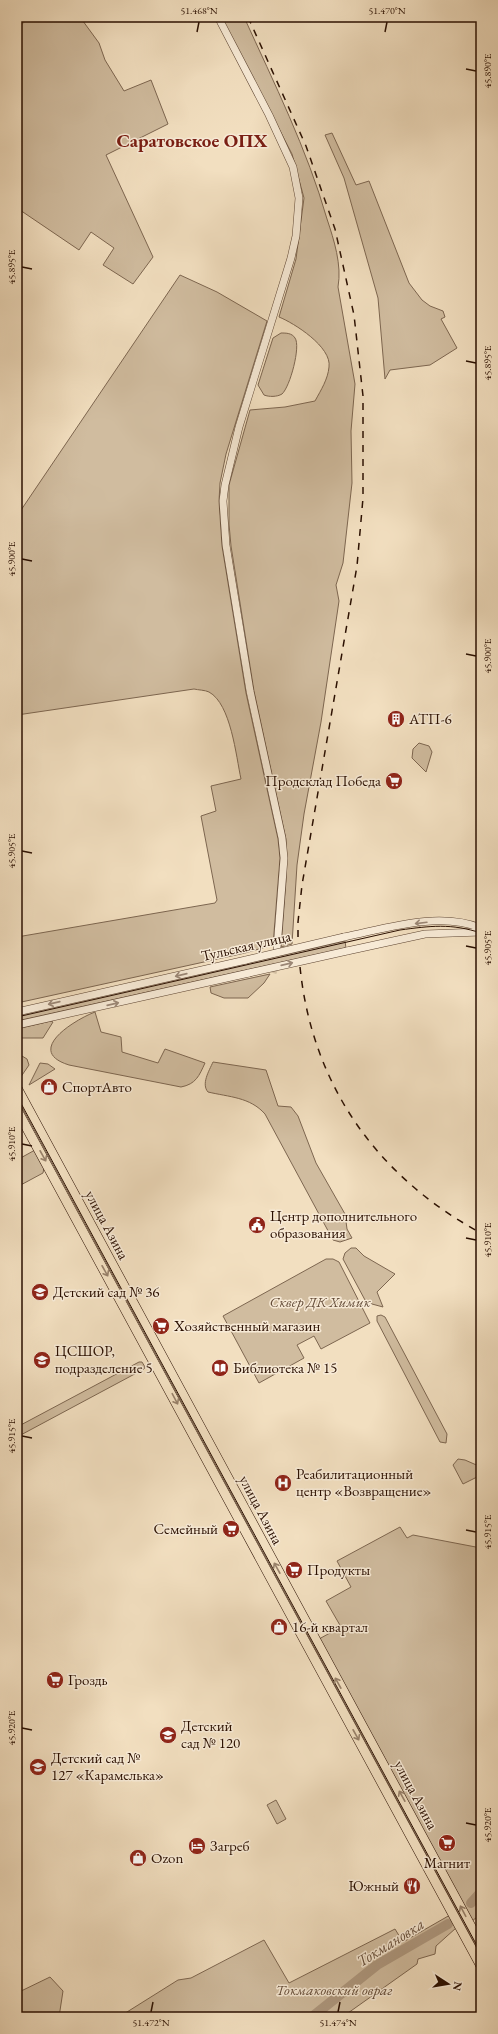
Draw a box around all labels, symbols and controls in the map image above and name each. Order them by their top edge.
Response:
text: 51.468°N [180,4,218,17]
text: 51.470°N [368,4,406,17]
text: 45.890°E [481,53,494,88]
district label: Саратовское ОПХ [116,128,268,153]
text: 45.895°E [5,249,18,284]
text: 45.895°E [481,345,494,380]
text: 45.900°E [5,541,18,576]
text: 45.900°E [481,638,494,673]
building icon: АТП-6 [386,709,406,729]
place label: АТП-6 [408,709,452,728]
place label: Продсклад Победа [265,771,381,790]
supermarket icon: Продсклад Победа [384,771,404,791]
text: 45.905°E [5,833,18,868]
one-way arrow [415,919,428,927]
street label: Тульская улица [199,926,293,965]
text: 45.905°E [481,930,494,965]
one-way arrow [280,960,293,968]
one-way arrow [175,971,188,979]
one-way arrow [48,1000,61,1008]
one-way arrow [107,1000,120,1008]
shop icon: СпортАвто [39,1077,59,1097]
place label: СпортАвто [62,1077,132,1096]
text: 45.910°E [5,1126,18,1161]
one-way arrow [39,1150,47,1162]
street label: улица Азина [81,1187,134,1263]
place label: Центр дополнительного образования [270,1206,417,1242]
public building icon: Центр дополнительного образования [247,1215,267,1235]
text: 45.910°E [481,1222,494,1257]
one-way arrow [101,1265,109,1277]
school or university icon: Детский сад № 36 [30,1282,50,1302]
place label: Детский сад № 36 [53,1282,160,1301]
park label: Сквер ДК Химик [269,1292,371,1311]
supermarket icon: Хозяйственный магазин [151,1316,171,1336]
place label: Хозяйственный магазин [173,1316,320,1335]
place label: ЦСШОР, подразделение 5 [55,1341,153,1377]
school or university icon: ЦСШОР, подразделение 5 [32,1350,52,1370]
library icon: Библиотека № 15 [210,1358,230,1378]
place label: Библиотека № 15 [233,1358,337,1377]
one-way arrow [171,1393,179,1405]
text: 45.915°E [5,1418,18,1453]
place label: Реабилитационный центр «Возвращение» [296,1464,432,1500]
street label: улица Азина [235,1472,288,1548]
hospital icon: Реабилитационный центр «Возвращение» [273,1473,293,1493]
text: 45.915°E [481,1514,494,1549]
place label: Семейный [153,1519,218,1538]
supermarket icon: Семейный [221,1519,241,1539]
supermarket icon: Продукты [284,1560,304,1580]
place label: Продукты [307,1560,370,1579]
one-way arrow [272,1562,280,1574]
shop icon: 16-й квартал [269,1617,289,1637]
place label: 16-й квартал [292,1617,368,1636]
supermarket icon: Гроздь [45,1670,65,1690]
place label: Гроздь [68,1670,108,1689]
one-way arrow [334,1677,341,1689]
text: 45.920°E [5,1710,18,1745]
place label: Детский сад № 120 [181,1716,240,1752]
school or university icon: Детский сад № 120 [158,1725,178,1745]
one-way arrow [352,1729,360,1741]
place label: Детский сад № 127 «Карамелька» [51,1748,164,1784]
school or university icon: Детский сад № 127 «Карамелька» [28,1757,48,1777]
street label: улица Азина [390,1757,443,1833]
one-way arrow [397,1790,405,1802]
text: 45.920°E [481,1807,494,1842]
supermarket icon: Магнит [437,1833,457,1853]
hotel icon: Загреб [187,1836,207,1856]
place label: Загреб [210,1836,250,1855]
shop icon: Ozon [128,1848,148,1868]
place label: Ozon [151,1848,184,1867]
place label: Магнит [424,1853,470,1872]
place label: Южный [348,1876,399,1895]
restaurant icon: Южный [402,1876,422,1896]
one-way arrow [458,1905,466,1917]
water label: Токмановка [352,1913,428,1971]
north arrow [428,1964,468,2004]
park label: Токмаковский овраг [276,1980,392,1999]
text: N [450,1980,466,1992]
text: 51.472°N [132,2016,170,2029]
text: 51.474°N [319,2016,357,2029]

